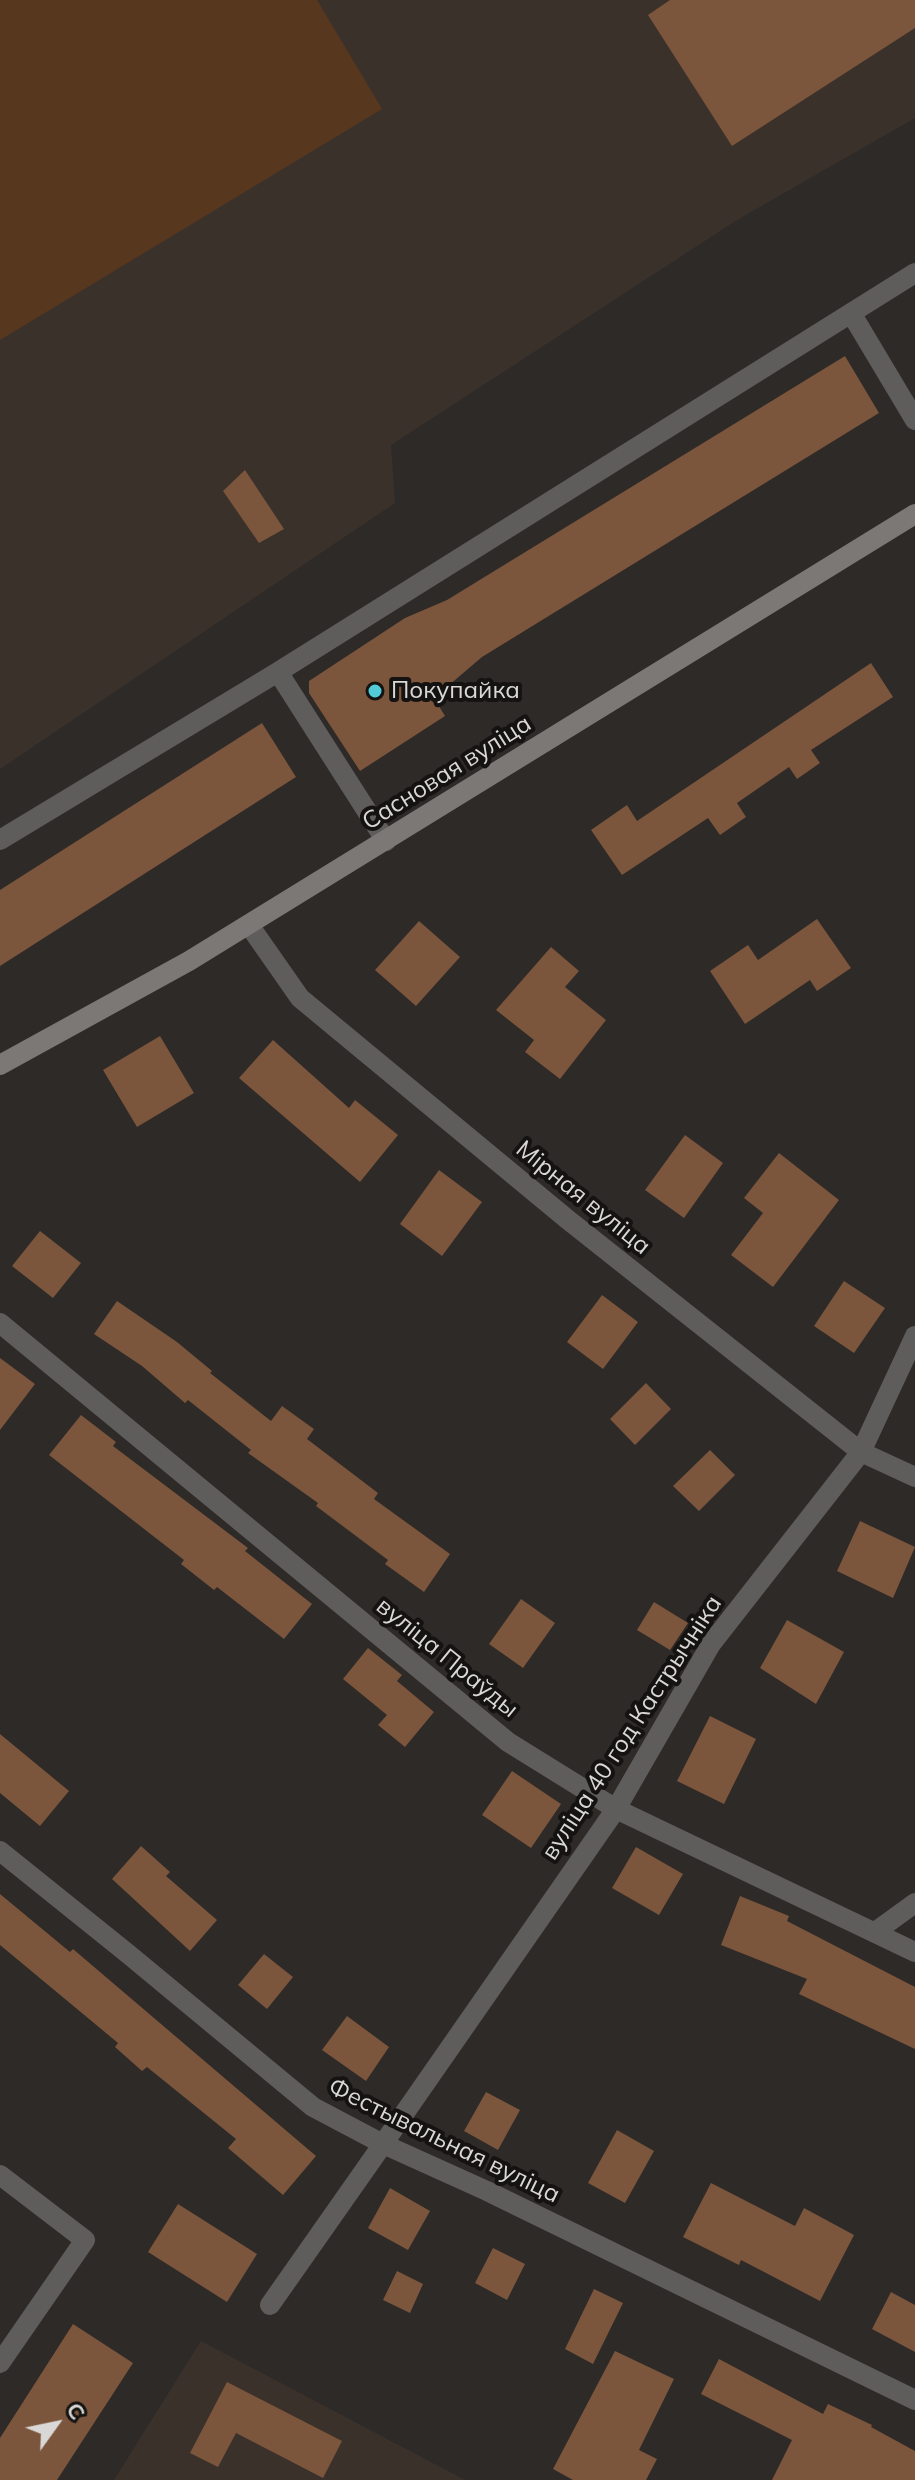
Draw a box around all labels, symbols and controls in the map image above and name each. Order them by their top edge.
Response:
place label: Покупайка [391,677,520,705]
marker: Покупайка [366,682,384,700]
street label: Сасновая вуліца [357,709,537,837]
street label: Мірная вуліца [510,1135,656,1261]
street label: вуліца 40 год Кастрычніка [536,1591,728,1865]
street label: вуліца Праўды [370,1592,524,1724]
street label: Фестывальная вуліца [324,2072,564,2210]
north arrow [16,2384,96,2464]
text: С [60,2397,92,2425]

